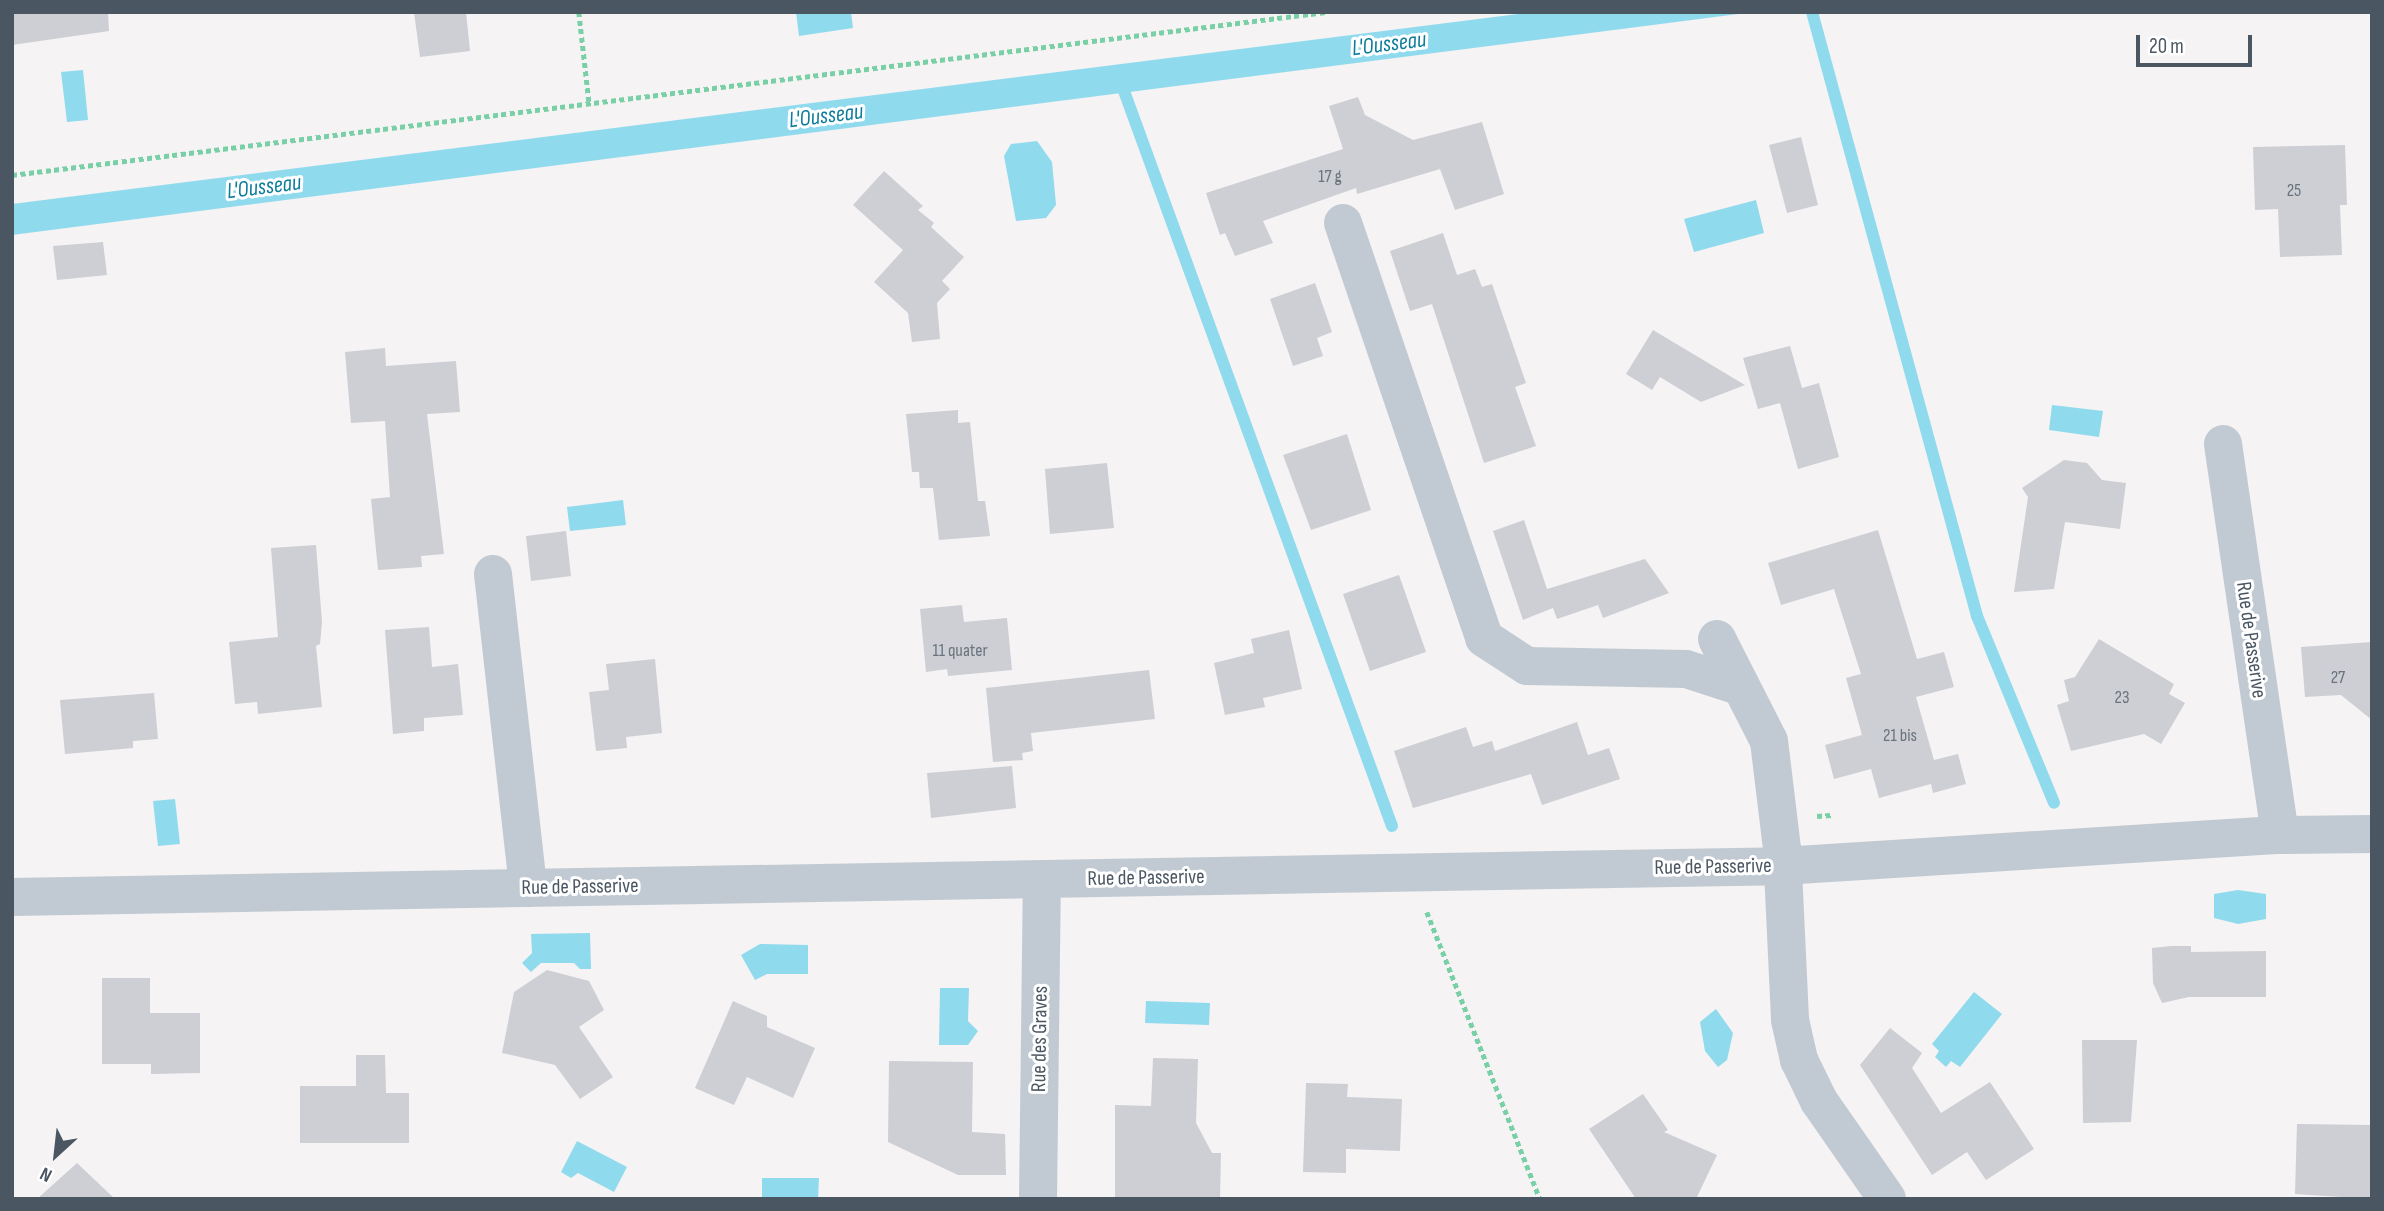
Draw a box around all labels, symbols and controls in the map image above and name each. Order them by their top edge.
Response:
scale bar [2139,21,2254,65]
water label: L'Ousseau [1350,26,1428,62]
text: 20 m [2149,34,2184,59]
water label: L'Ousseau [787,98,865,134]
house number: 17 g [1318,166,1342,188]
water label: L'Ousseau [225,169,303,205]
house number: 25 [2287,180,2301,202]
street label: Rue de Passerive [2230,580,2272,700]
house number: 11 quater [932,640,988,662]
house number: 27 [2331,667,2345,689]
house number: 23 [2115,687,2129,709]
house number: 21 bis [1883,725,1917,747]
street label: Rue de Passerive [1654,853,1772,881]
street label: Rue de Passerive [1087,864,1205,892]
street label: Rue de Passerive [521,873,639,901]
street label: Rue des Graves [1026,986,1054,1092]
north arrow [21,1120,91,1190]
text: N [36,1162,56,1187]

